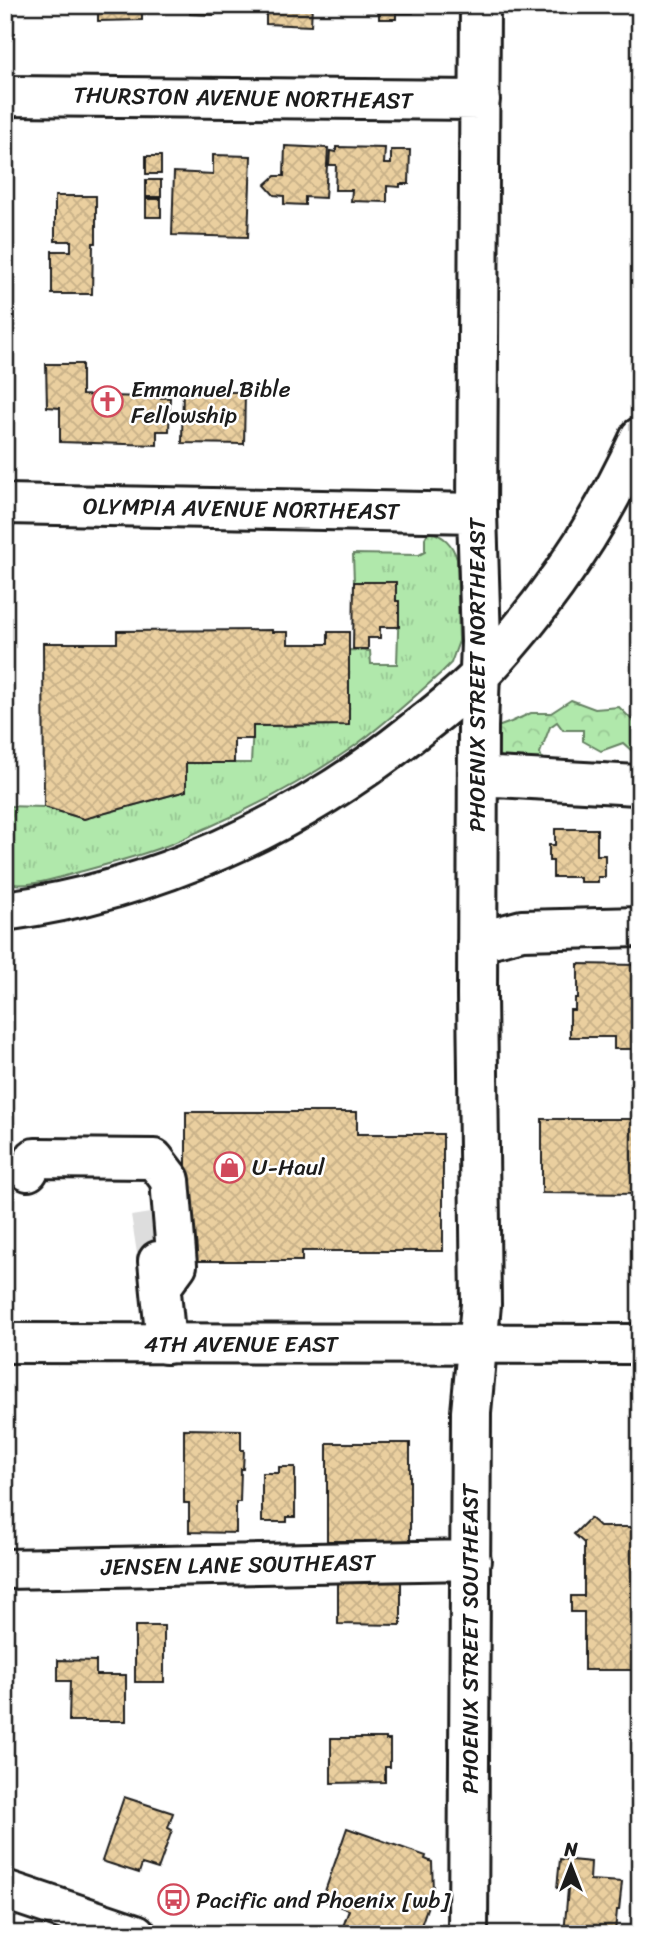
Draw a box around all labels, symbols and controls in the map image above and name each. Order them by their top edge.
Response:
street label: THURSTON AVENUE NORTHEAST [73,75,415,121]
place label: Emmanuel Bible Fellowship [131,369,291,436]
church icon: Emmanuel Bible Fellowship [91,385,125,419]
street label: OLYMPIA AVENUE NORTHEAST [83,486,401,532]
street label: PHOENIX STREET NORTHEAST [457,516,498,832]
place label: U-Haul [252,1147,325,1188]
shop icon: U-Haul [212,1150,246,1184]
street label: 4TH AVENUE EAST [144,1324,339,1365]
street label: PHOENIX STREET SOUTHEAST [450,1483,491,1794]
street label: JENSEN LANE SOUTHEAST [100,1542,377,1588]
north arrow [536,1830,606,1900]
text: N [563,1833,578,1866]
place label: Pacific and Phoenix [wb] [196,1880,452,1921]
bus stop icon: Pacific and Phoenix [wb] [156,1883,190,1917]

